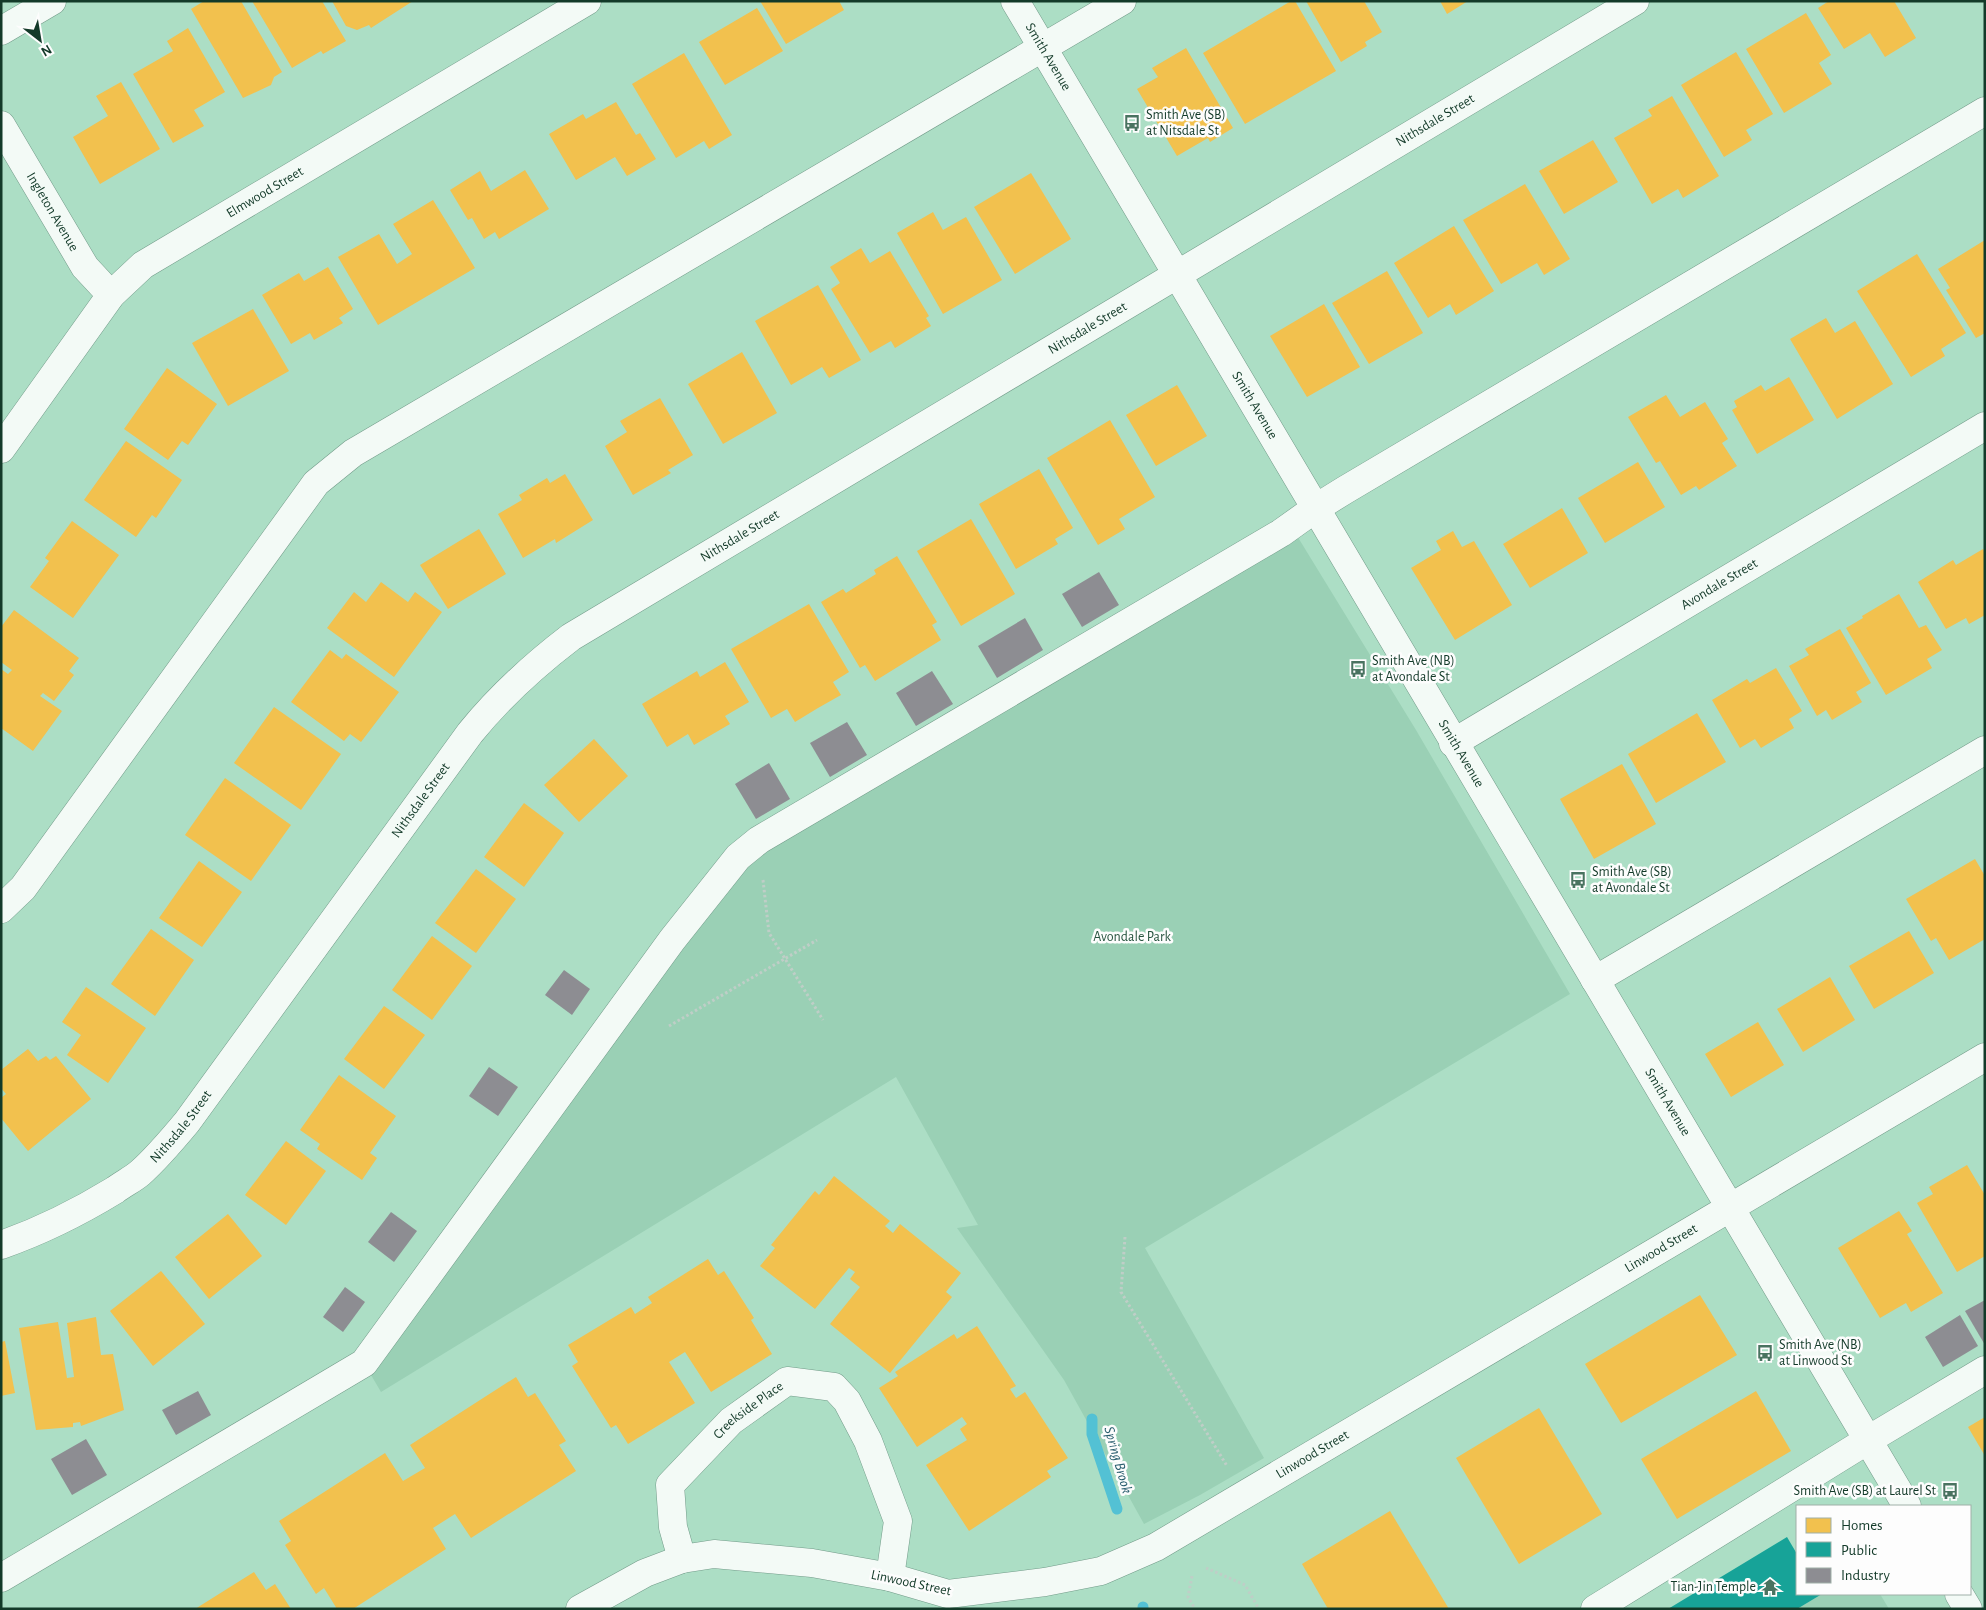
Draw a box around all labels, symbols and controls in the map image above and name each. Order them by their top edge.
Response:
north arrow [15,15,65,65]
street label: Smith Avenue [1023,21,1074,93]
text: N [38,42,54,59]
street label: Nithsdale Street [1393,91,1477,149]
place label: Smith Ave (SB) at Nitsdale St [1146,108,1226,138]
bus stop icon: Smith Ave (SB) at Nitsdale St [1122,113,1142,133]
street label: Elmwood Street [224,164,306,221]
street label: Ingleton Avenue [24,170,81,254]
street label: Nithsdale Street [1046,299,1130,357]
street label: Smith Avenue [1229,369,1280,442]
street label: Nithsdale Street [698,507,782,565]
street label: Avondale Street [1679,556,1761,612]
place label: Smith Ave (NB) at Avondale St [1372,654,1455,684]
bus stop icon: Smith Ave (NB) at Avondale St [1348,659,1368,679]
street label: Smith Avenue [1436,717,1487,790]
street label: Nithsdale Street [389,760,453,841]
place label: Smith Ave (SB) at Avondale St [1592,865,1672,895]
bus stop icon: Smith Ave (SB) at Avondale St [1568,870,1588,890]
park label: Avondale Park [1093,930,1171,944]
street label: Smith Avenue [1642,1066,1693,1138]
street label: Nithsdale Street [148,1088,215,1166]
street label: Linwood Street [1622,1221,1700,1275]
place label: Smith Ave (NB) at Linwood St [1779,1338,1862,1368]
bus stop icon: Smith Ave (NB) at Linwood St [1755,1343,1775,1363]
street label: Creekside Place [711,1379,786,1442]
water label: Spring Brook [1101,1425,1135,1495]
street label: Linwood Street [1274,1427,1352,1481]
bus stop icon: Smith Ave (SB) at Laurel St [1940,1481,1960,1501]
place label: Smith Ave (SB) at Laurel St [1793,1484,1937,1498]
legend [1796,1505,1971,1595]
text: Homes [1841,1518,1883,1533]
text: Public [1841,1543,1877,1558]
street label: Linwood Street [870,1568,953,1598]
text: Industry [1841,1568,1890,1583]
temple icon: Tian-Jin Temple [1760,1577,1780,1597]
place label: Tian-Jin Temple [1670,1580,1756,1594]

